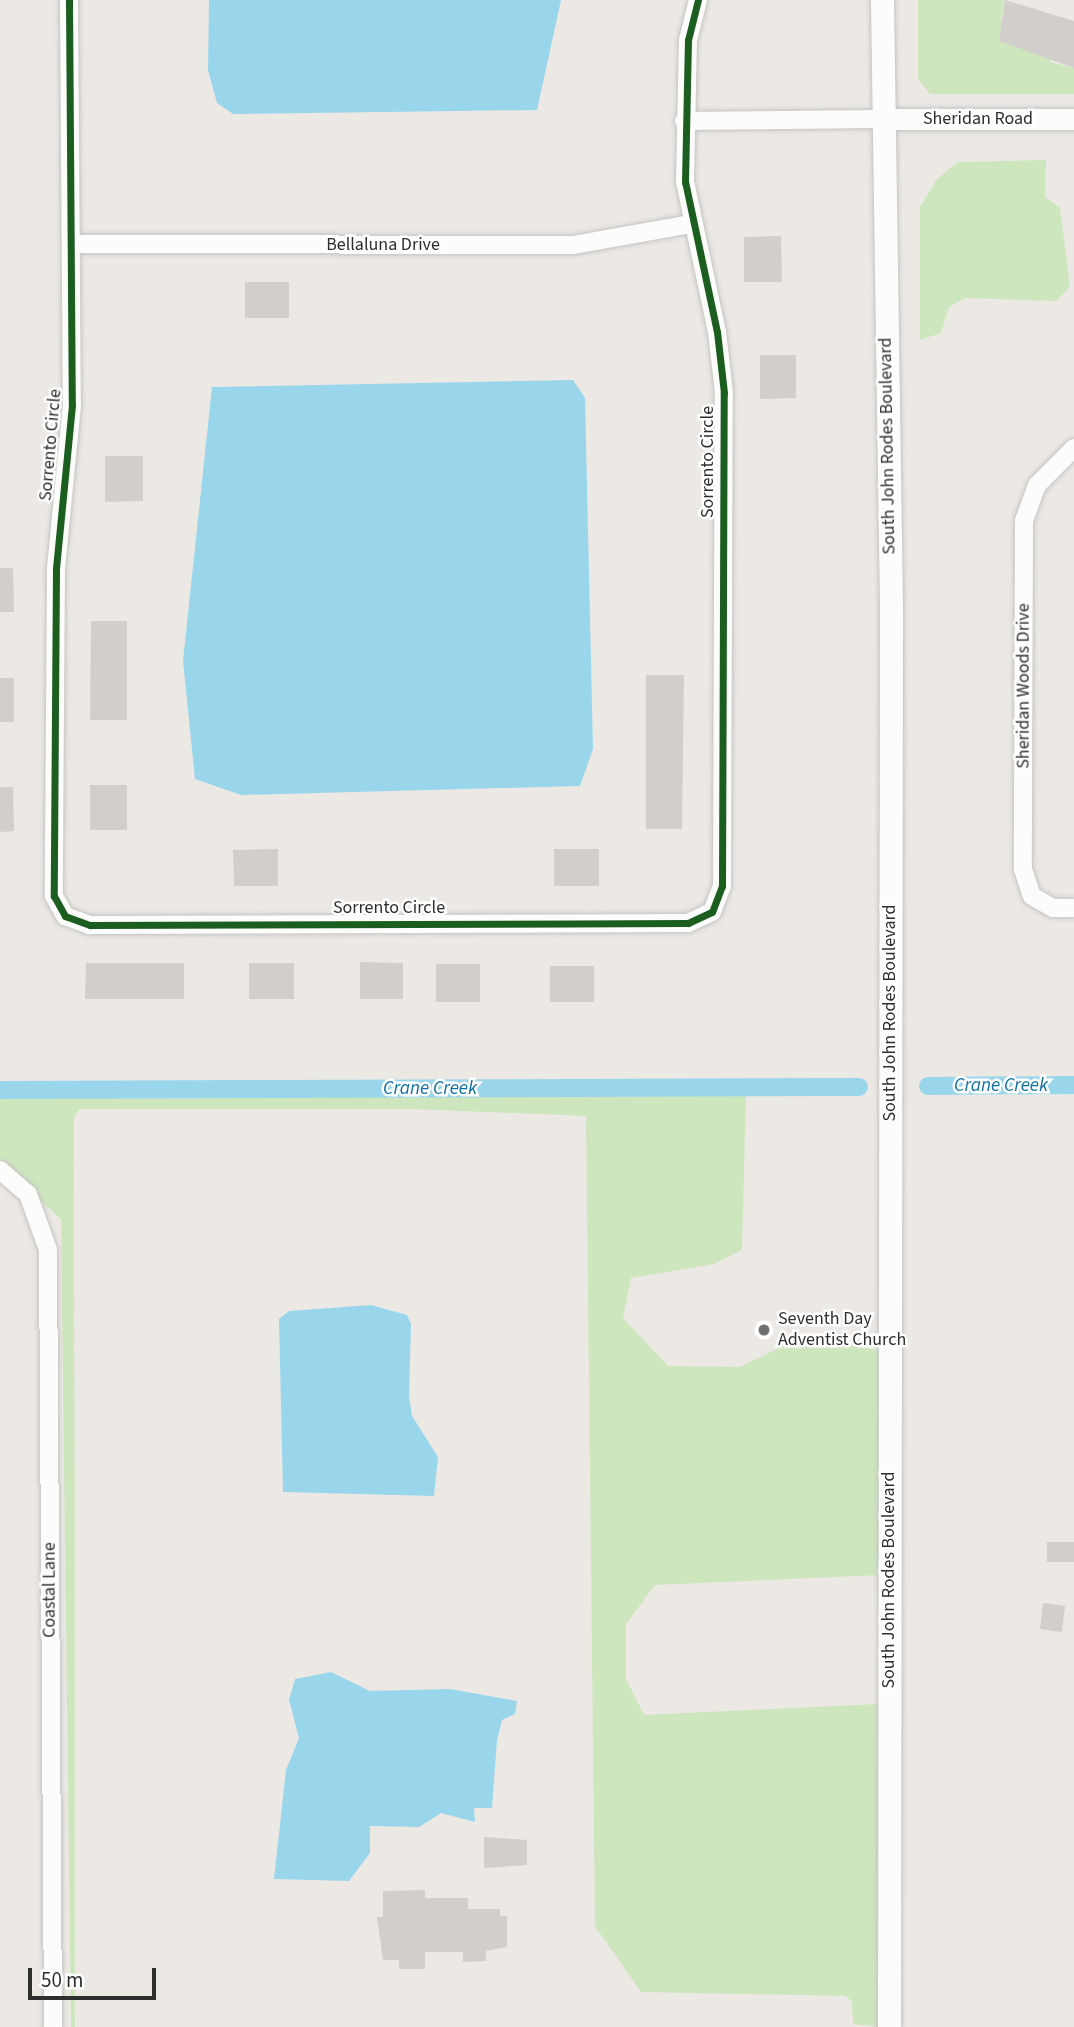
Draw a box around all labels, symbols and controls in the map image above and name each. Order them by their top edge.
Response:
street label: Sheridan Road [923,108,1033,130]
street label: Bellaluna Drive [326,234,440,256]
street label: South John Rodes Boulevard [875,337,901,555]
street label: Sorrento Circle [35,388,67,502]
street label: Sorrento Circle [697,406,719,518]
street label: Sheridan Woods Drive [1013,603,1035,769]
street label: Sorrento Circle [333,897,445,919]
street label: South John Rodes Boulevard [879,904,901,1122]
water label: Crane Creek [954,1075,1048,1097]
water label: Crane Creek [383,1078,477,1100]
place label: Seventh Day Adventist Church [778,1309,906,1352]
marker: Seventh Day Adventist Church [756,1322,772,1338]
street label: South John Rodes Boulevard [878,1471,900,1689]
street label: Coastal Lane [39,1542,61,1638]
scale bar [32,1954,159,1998]
text: 50 m [41,1965,83,1995]

